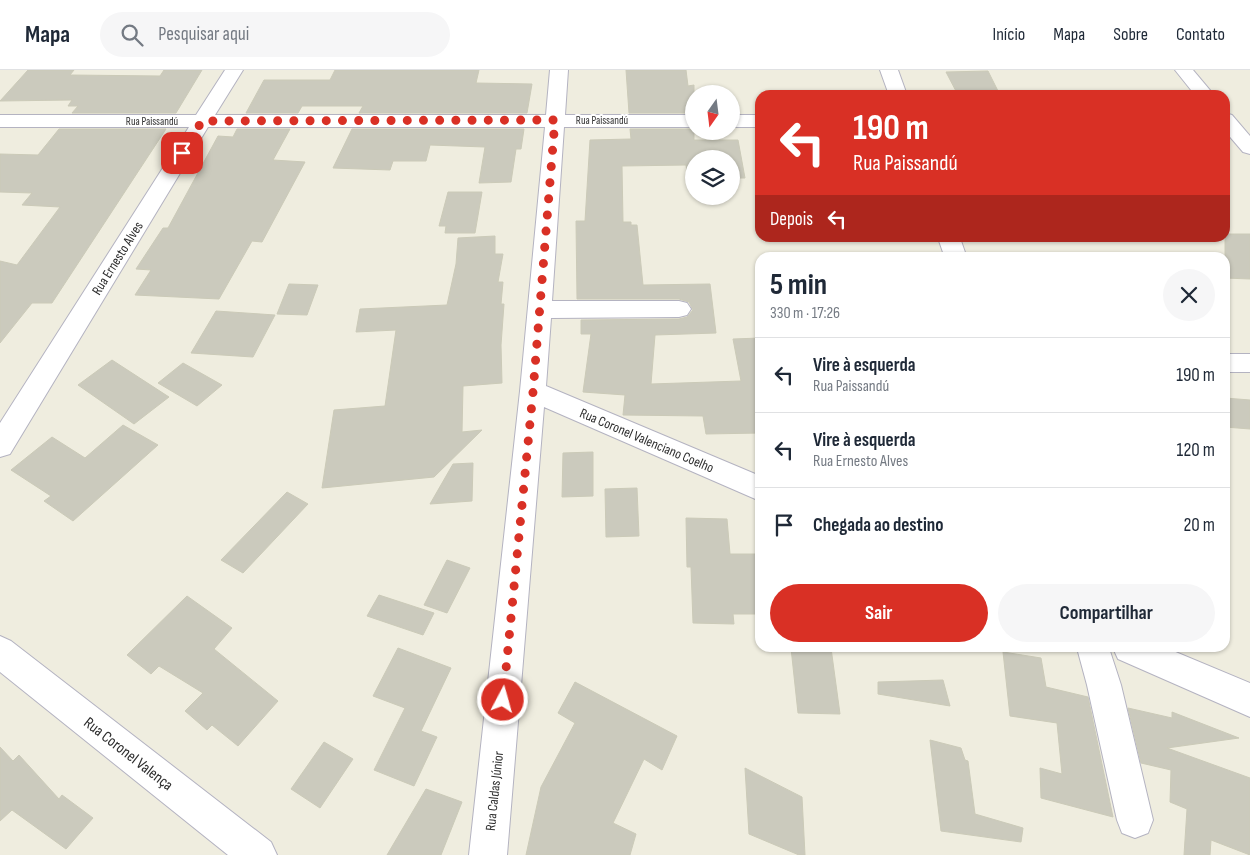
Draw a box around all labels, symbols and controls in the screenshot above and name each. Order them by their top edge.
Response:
search box [100,12,450,57]
text: Mapa [25,20,70,49]
icon: search [118,21,146,49]
text: Pesquisar aqui [158,23,249,46]
text: Início [993,24,1025,45]
text: Mapa [1053,24,1085,45]
text: Sobre [1113,24,1148,45]
text: Contato [1176,24,1225,45]
north arrow [685,85,740,140]
map controls [685,85,740,205]
text: 190 m [853,107,929,150]
icon: left [770,110,835,175]
street label: Rua Paissandú [576,114,629,127]
street label: Rua Paissandú [126,115,179,128]
pin [161,132,203,174]
icon: arrive [168,139,196,167]
button: layers [685,150,740,205]
text: Rua Paissandú [853,150,958,177]
icon: left [823,205,851,233]
text: Depois [770,208,813,231]
street label: Rua Ernesto Alves [88,218,147,298]
text: 5 min [770,267,827,303]
button: close [1163,269,1215,321]
text: 330 m · 17:26 [770,304,840,323]
text: Vire à esquerda [813,354,915,377]
icon: left [770,361,798,389]
text: 190 m [1176,364,1215,387]
text: Rua Paissandú [813,377,889,396]
street label: Rua Coronel Valenciano Coelho [577,404,717,477]
text: Vire à esquerda [813,429,915,452]
icon: left [770,436,798,464]
text: 120 m [1177,439,1215,462]
text: Rua Ernesto Alves [813,452,908,471]
icon: arrive [770,511,798,539]
text: Chegada ao destino [813,514,943,537]
text: 20 m [1183,514,1215,537]
button: Sair [770,584,988,642]
button: Compartilhar [998,584,1215,642]
position arrow [476,673,528,725]
street label: Rua Coronel Valença [80,713,177,795]
street label: Rua Caldas Júnior [482,750,507,832]

